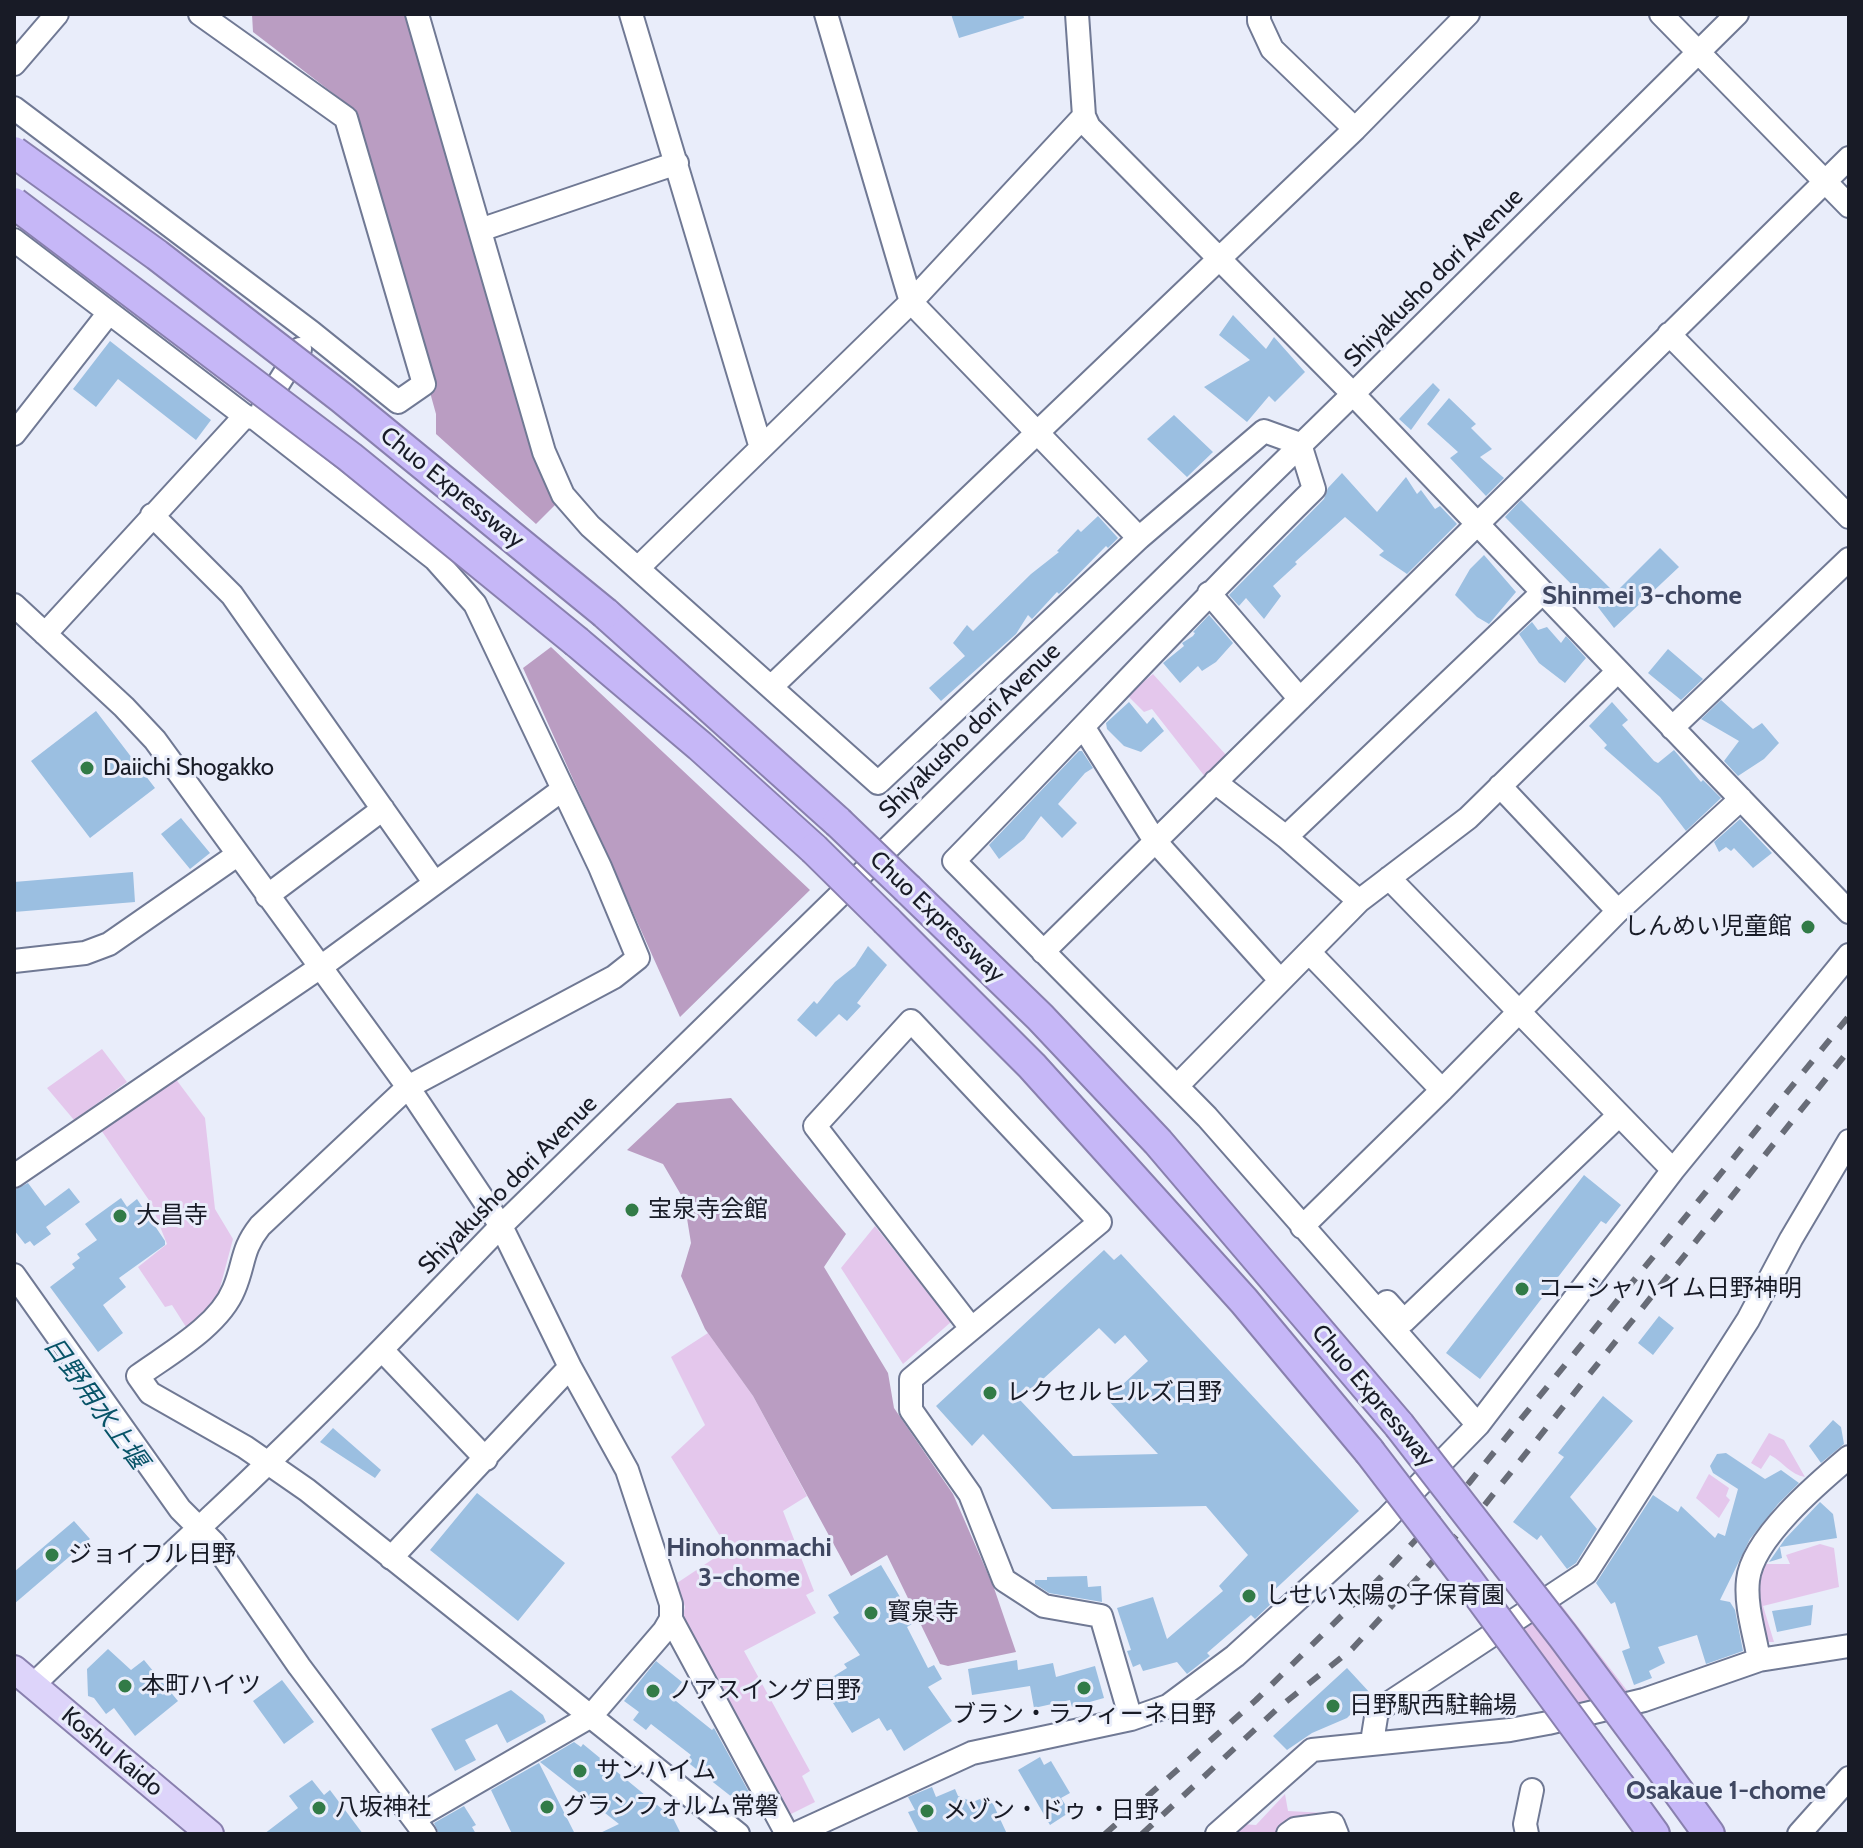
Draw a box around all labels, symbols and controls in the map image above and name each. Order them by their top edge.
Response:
street label: Shiyakusho dori Avenue [1339,183,1529,373]
street label: Chuo Expressway [374,421,530,555]
district label: Shinmei 3-chome [1542,580,1742,612]
street label: Shiyakusho dori Avenue [873,637,1067,825]
place label: Daiichi Shogakko [103,754,274,782]
marker: Daiichi Shogakko [78,759,96,777]
street label: Chuo Expressway [863,845,1011,989]
place label: しんめい児童館 [1624,913,1792,941]
marker: しんめい児童館 [1799,918,1817,936]
street label: Shiyakusho dori Avenue [413,1090,603,1280]
place label: 宝泉寺会館 [648,1196,768,1224]
marker: 宝泉寺会館 [623,1201,641,1219]
place label: 大昌寺 [136,1202,208,1230]
marker: 大昌寺 [111,1207,129,1225]
place label: コーシャハイム日野神明 [1538,1275,1802,1303]
marker: コーシャハイム日野神明 [1513,1280,1531,1298]
street label: Chuo Expressway [1305,1319,1441,1473]
water label: 日野用水上堰 [37,1331,153,1475]
place label: レクセルヒルズ日野 [1006,1379,1222,1407]
marker: レクセルヒルズ日野 [981,1384,999,1402]
district label: Hinohonmachi 3-chome [666,1532,832,1594]
place label: ジョイフル日野 [68,1541,236,1569]
marker: ジョイフル日野 [43,1546,61,1564]
place label: しせい太陽の子保育園 [1265,1582,1505,1610]
marker: しせい太陽の子保育園 [1240,1587,1258,1605]
place label: 寳泉寺 [887,1599,959,1627]
marker: 寳泉寺 [862,1604,880,1622]
place label: 本町ハイツ [141,1672,261,1700]
marker: 本町ハイツ [116,1677,134,1695]
place label: ノアスイング日野 [669,1677,861,1705]
marker: ブラン・ラフィーネ日野 [1075,1679,1093,1697]
marker: ノアスイング日野 [644,1682,662,1700]
place label: 日野駅西駐輪場 [1349,1692,1517,1720]
marker: 日野駅西駐輪場 [1324,1697,1342,1715]
street label: Koshu Kaido [55,1701,169,1803]
place label: ブラン・ラフィーネ日野 [952,1701,1216,1729]
place label: サンハイム [596,1757,716,1785]
marker: サンハイム [571,1762,589,1780]
district label: Osakaue 1-chome [1626,1775,1826,1807]
place label: グランフォルム常磐 [563,1793,779,1821]
place label: 八坂神社 [335,1794,431,1822]
place label: メゾン・ドゥ・日野 [943,1797,1159,1825]
marker: グランフォルム常磐 [538,1798,556,1816]
marker: 八坂神社 [310,1799,328,1817]
marker: メゾン・ドゥ・日野 [918,1802,936,1820]

